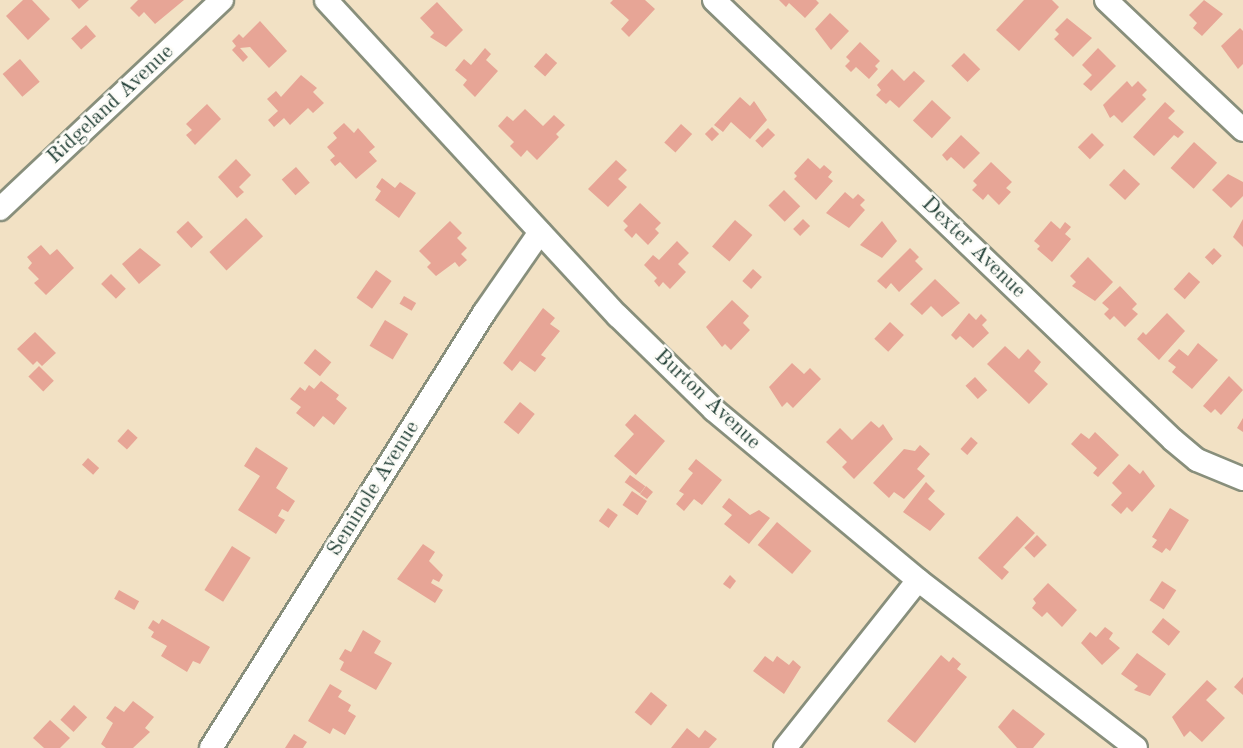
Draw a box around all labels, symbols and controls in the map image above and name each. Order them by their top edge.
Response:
street label: Ridgeland Avenue [43,40,179,170]
street label: Dexter Avenue [916,192,1030,304]
street label: Burton Avenue [649,344,765,456]
street label: Seminole Avenue [322,417,426,561]

